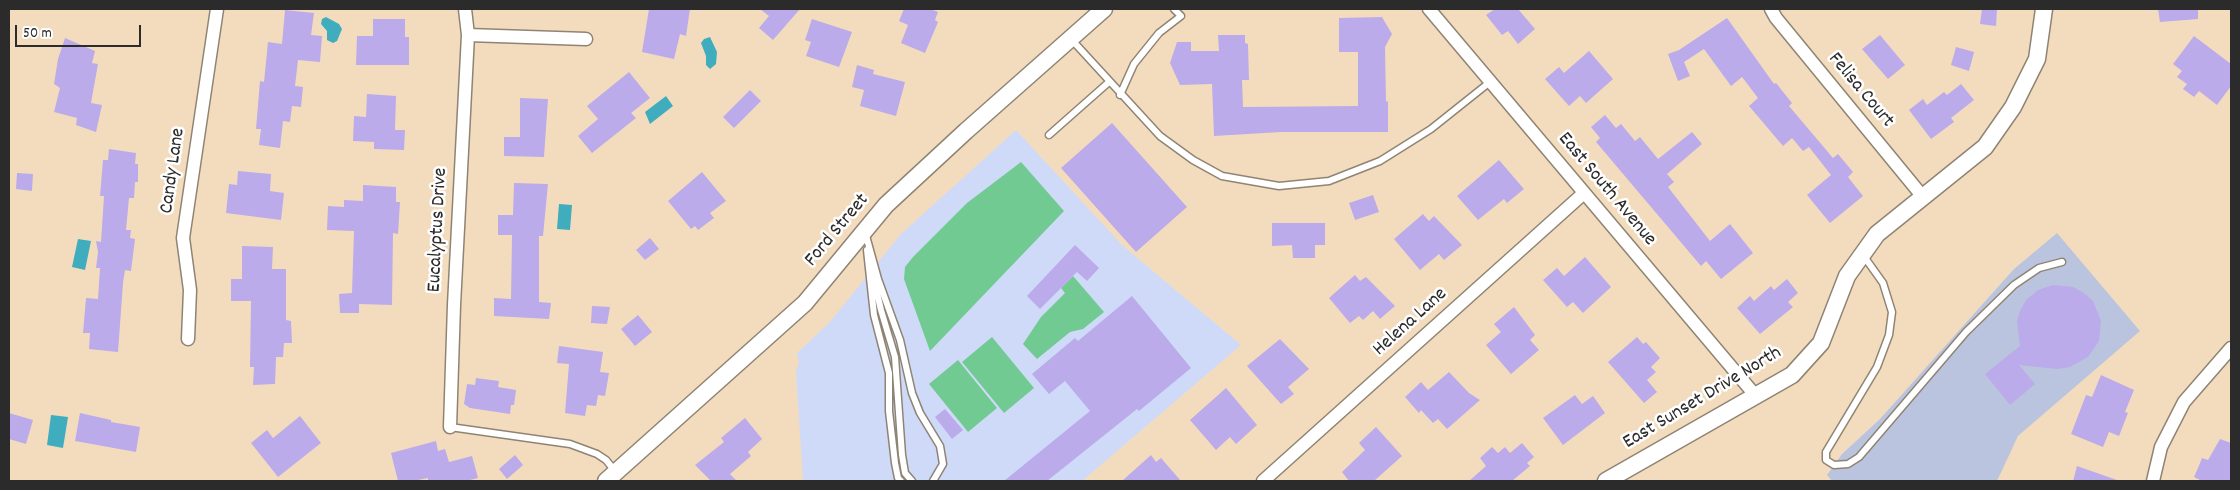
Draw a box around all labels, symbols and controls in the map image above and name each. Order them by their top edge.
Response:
scale bar [18,15,144,47]
text: 50 m [23,23,52,45]
street label: Felisa Court [1822,49,1898,133]
street label: Candy Lane [156,127,192,215]
street label: East South Avenue [1551,128,1661,252]
street label: Eucalyptus Drive [424,167,454,293]
street label: Ford Street [801,190,875,272]
street label: Helena Lane [1369,284,1453,362]
street label: East Sunset Drive North [1619,342,1787,456]

